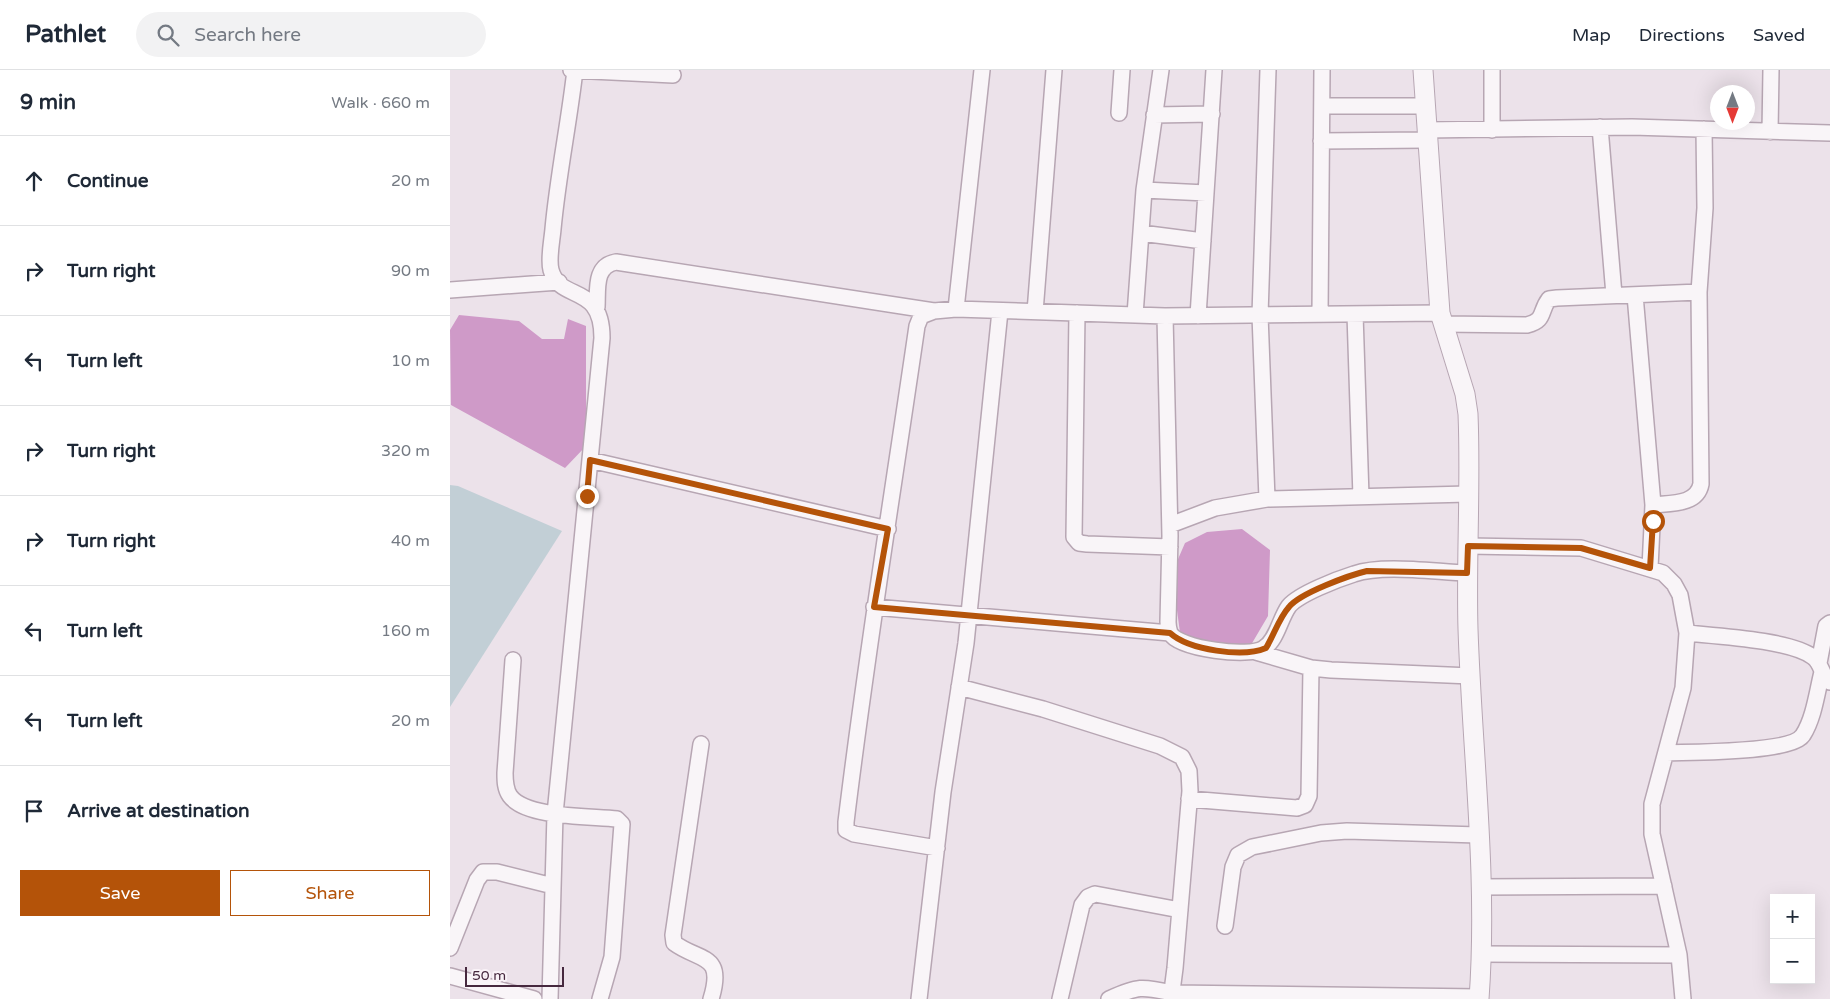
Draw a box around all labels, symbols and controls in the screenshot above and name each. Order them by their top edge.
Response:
search box [136,12,486,57]
text: Pathlet [25,20,106,49]
icon: search [154,21,182,49]
text: Search here [194,24,301,46]
text: Map [1572,24,1611,46]
text: Directions [1639,24,1725,46]
text: Saved [1753,24,1805,46]
north arrow [1710,85,1755,130]
text: 9 min [20,90,76,115]
text: Walk · 660 m [331,93,430,113]
icon: ahead [20,167,48,195]
text: Continue [67,170,149,192]
text: 20 m [391,171,430,191]
icon: right [20,257,48,285]
text: Turn right [67,260,155,282]
text: 90 m [391,261,430,281]
icon: left [20,347,48,375]
text: Turn left [67,350,143,372]
text: 10 m [391,351,430,371]
icon: right [20,437,48,465]
text: Turn right [67,440,155,462]
text: 320 m [381,441,430,461]
route end [576,485,599,508]
route start [1642,510,1665,533]
icon: right [20,527,48,555]
text: Turn right [67,530,155,552]
text: 40 m [391,531,430,551]
icon: left [20,617,48,645]
text: Turn left [67,620,143,642]
text: 160 m [381,621,430,641]
icon: left [20,707,48,735]
text: Turn left [67,710,143,732]
text: 20 m [391,711,430,731]
icon: arrive [20,797,48,825]
text: Arrive at destination [67,800,250,822]
button: Save [20,870,220,916]
button: Share [230,870,430,916]
map controls [1770,894,1815,984]
button: + [1770,894,1815,939]
button: − [1770,939,1815,984]
scale bar [465,964,564,987]
text: 50 m [472,967,506,984]

